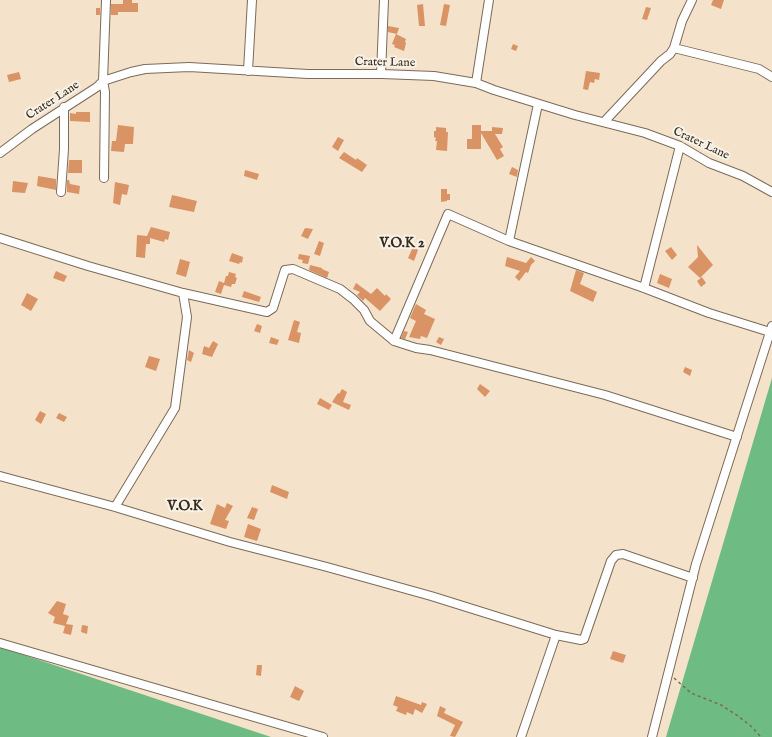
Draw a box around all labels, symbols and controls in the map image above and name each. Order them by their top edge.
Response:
street label: Crater Lane [355,55,415,71]
street label: Crater Lane [24,79,82,123]
street label: Crater Lane [671,125,731,163]
district label: V.O.K 2 [379,236,425,252]
district label: V.O.K [167,499,203,515]

